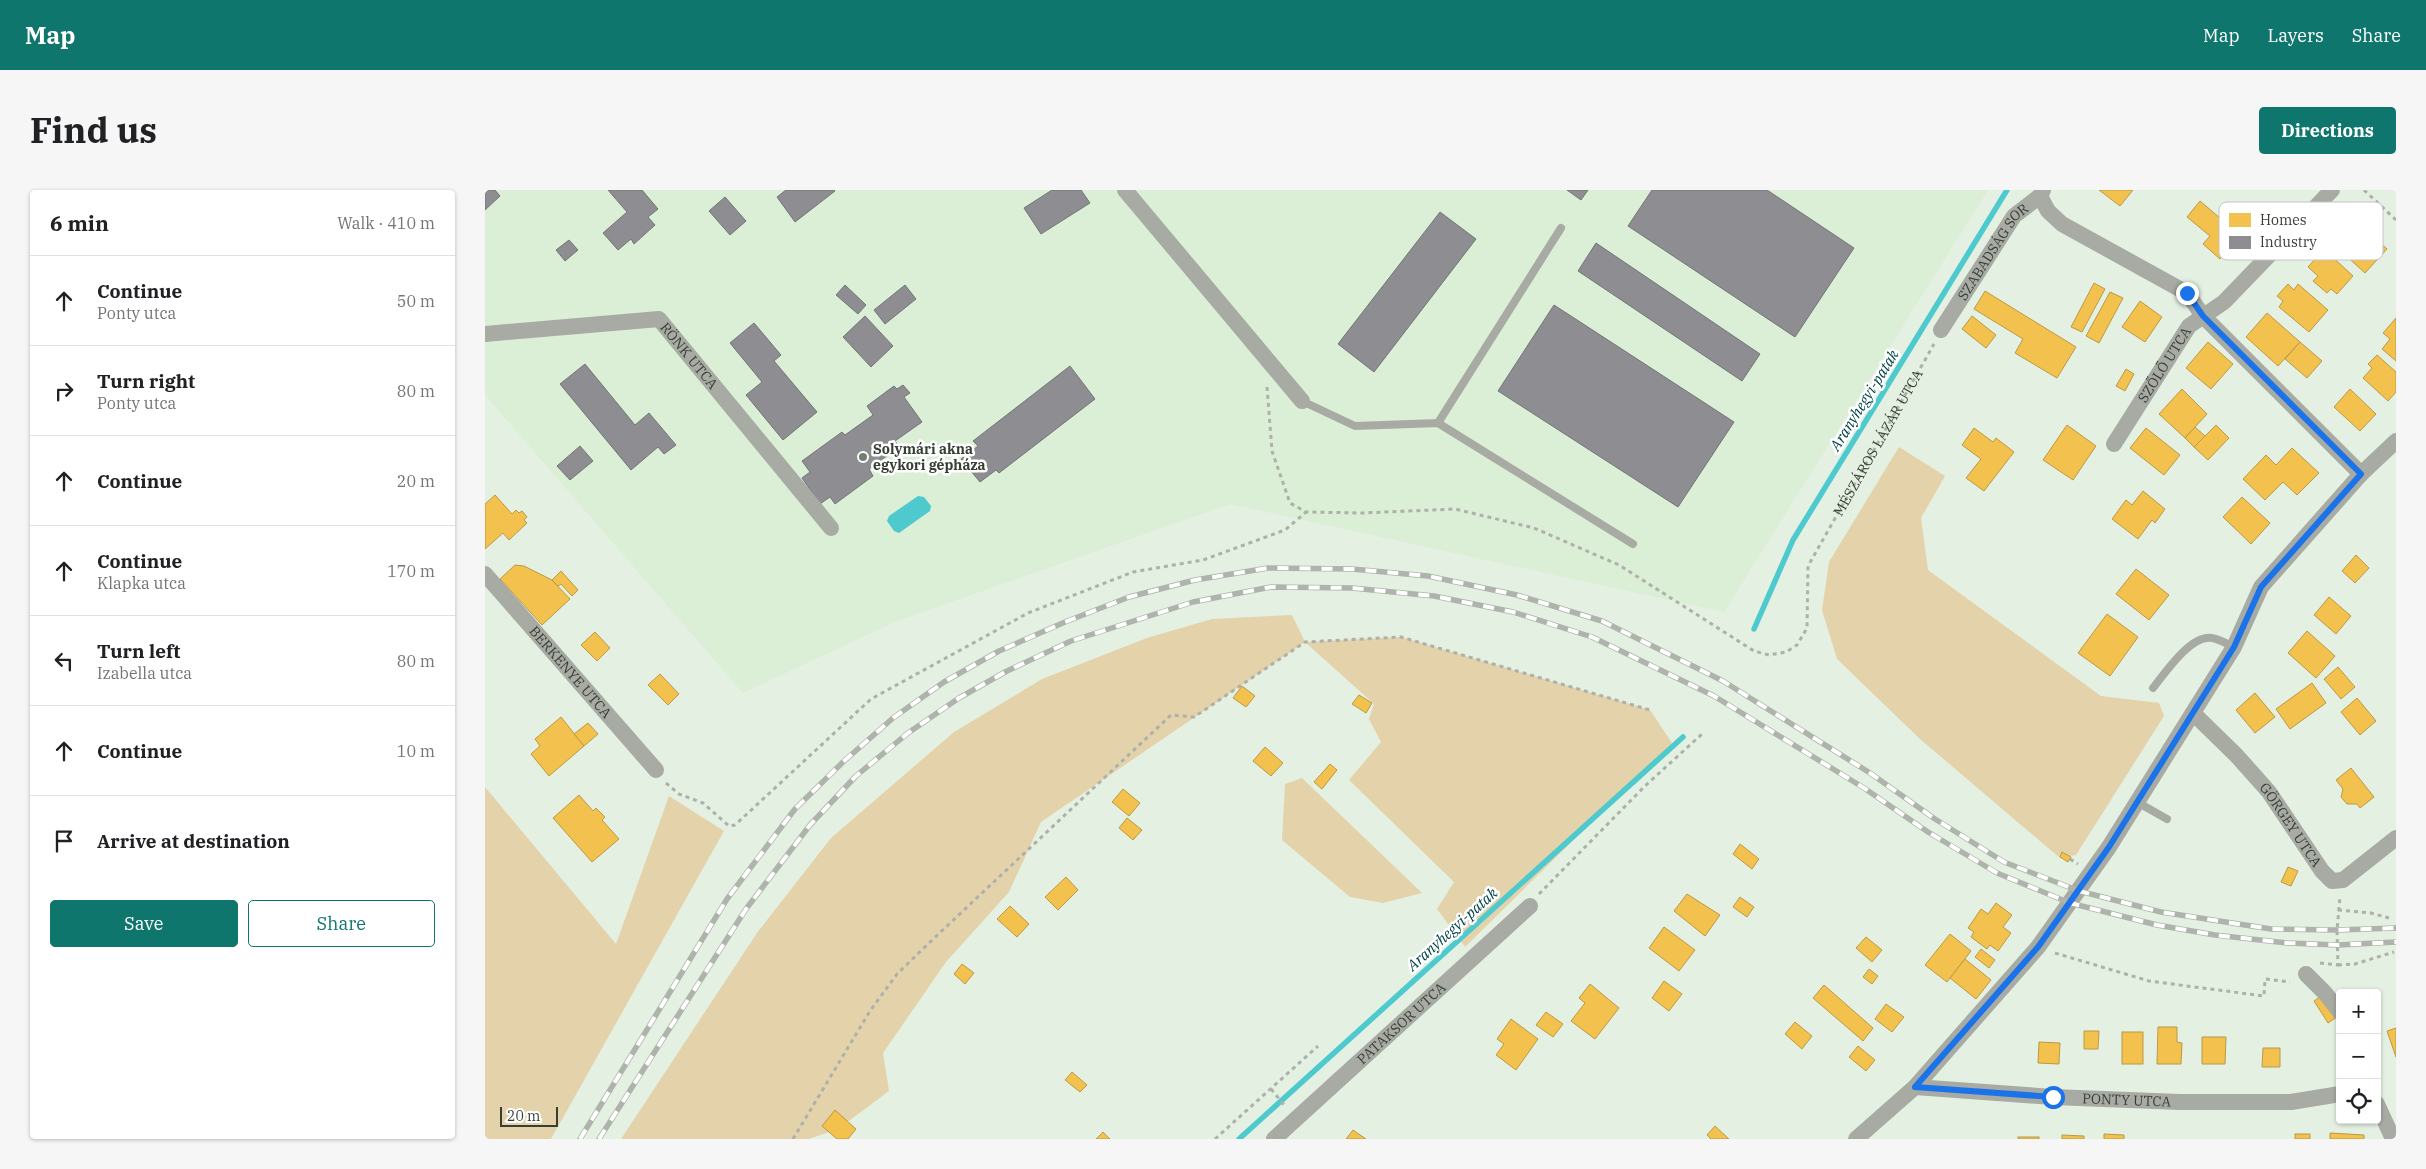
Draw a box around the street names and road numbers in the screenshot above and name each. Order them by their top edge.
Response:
street label: SZABADSÁG SOR [1953,199,2032,304]
street label: RÖNK UTCA [656,318,722,393]
street label: SZŐLŐ UTCA [2134,323,2195,406]
street label: MÉSZÁROS LÁZÁR UTCA [1829,366,1927,519]
street label: BERKENYE UTCA [525,622,616,722]
street label: GÖRGEY UTCA [2256,779,2326,871]
street label: PATAKSOR UTCA [1353,978,1450,1068]
street label: PONTY UTCA [2082,1089,2172,1111]

